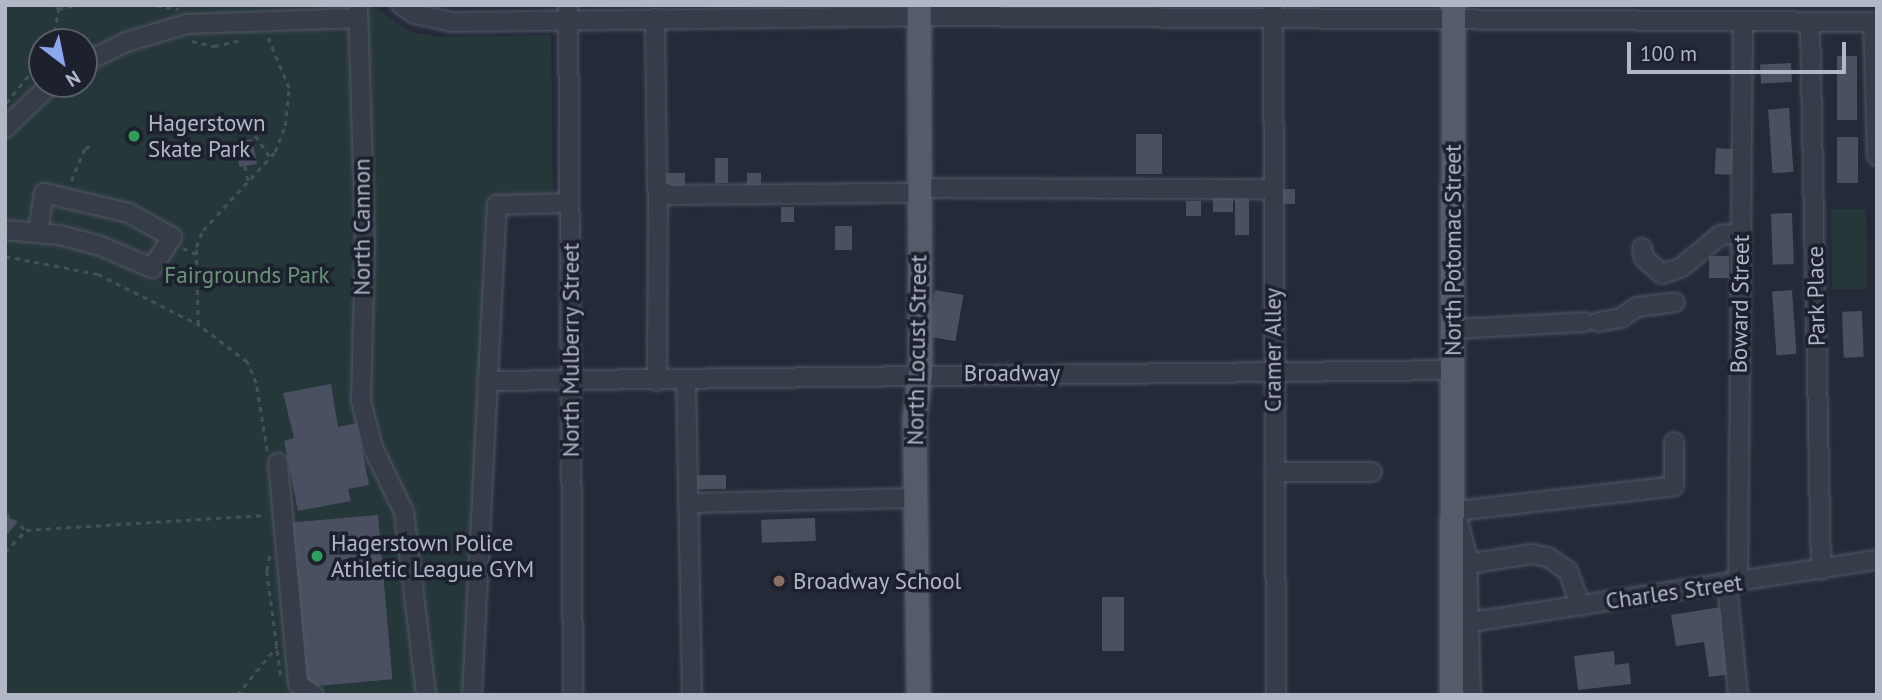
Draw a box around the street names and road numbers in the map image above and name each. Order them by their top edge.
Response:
street label: North Potomac Street [1439,144,1467,356]
street label: North Cannon [348,158,376,296]
street label: Boward Street [1725,234,1755,374]
street label: North Mulberry Street [557,242,585,458]
street label: Park Place [1801,245,1831,347]
street label: North Locust Street [902,254,932,446]
street label: Cramer Alley [1259,287,1287,413]
street label: Broadway [964,359,1060,387]
street label: Charles Street [1604,569,1744,615]

